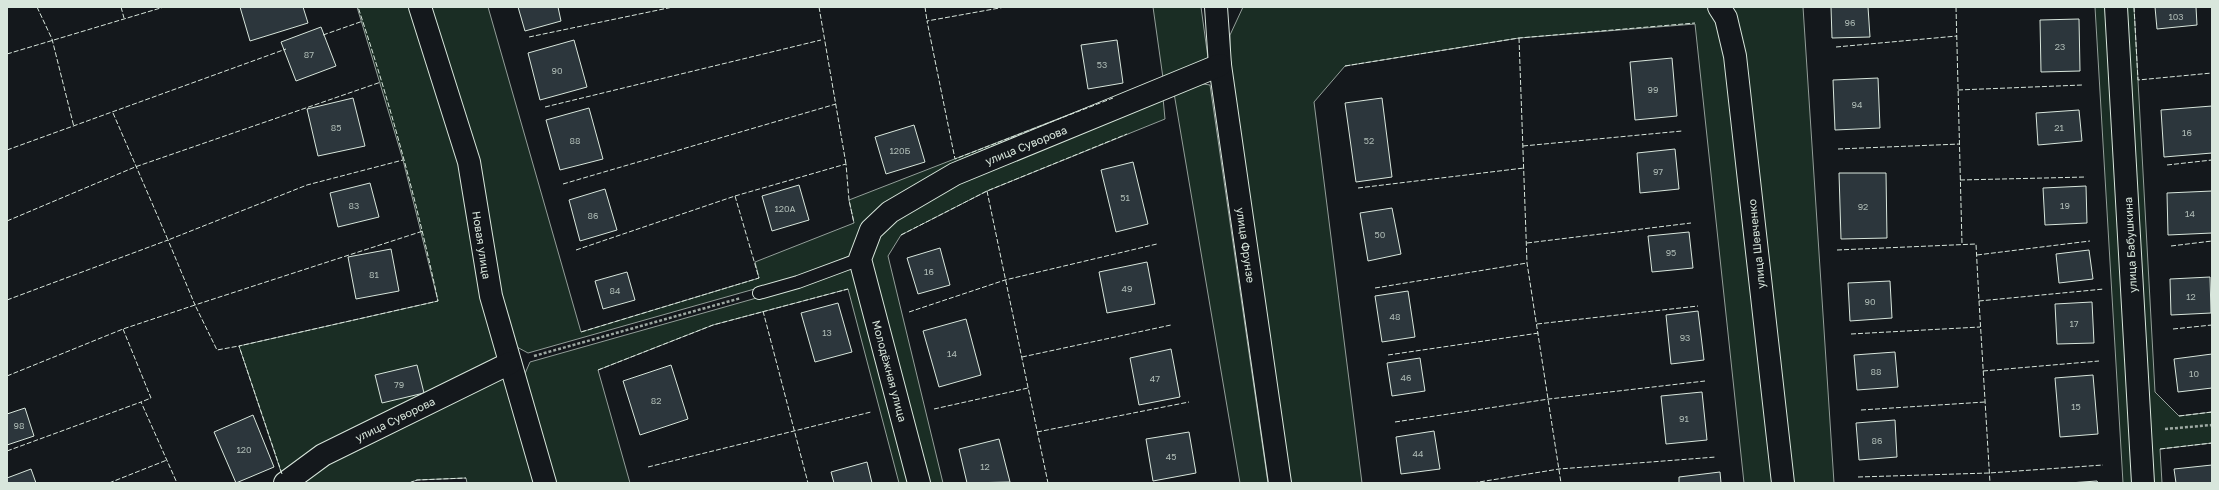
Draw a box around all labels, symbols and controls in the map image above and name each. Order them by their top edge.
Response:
house number: 103 [2168,11,2184,22]
house number: 96 [1845,17,1855,28]
house number: 23 [2055,41,2065,52]
house number: 87 [304,49,314,60]
house number: 53 [1097,59,1107,70]
house number: 90 [551,65,563,76]
house number: 99 [1648,84,1658,95]
house number: 94 [1852,99,1863,110]
house number: 85 [331,122,341,133]
house number: 21 [2054,122,2064,133]
street label: улица Суворова [983,123,1069,167]
house number: 16 [2182,127,2192,138]
house number: 88 [570,135,580,146]
house number: 52 [1364,135,1374,146]
house number: 120Б [889,145,911,156]
house number: 97 [1653,166,1663,177]
house number: 51 [1120,192,1130,203]
street label: улица Бабушкина [2121,197,2139,293]
street label: улица Шевченко [1745,198,1767,290]
house number: 83 [349,200,359,211]
house number: 19 [2060,200,2070,211]
house number: 92 [1858,201,1868,212]
house number: 120А [774,203,796,214]
street label: улица Фрунзе [1234,206,1258,284]
house number: 14 [2185,208,2195,219]
street label: Новая улица [470,210,494,280]
house number: 86 [588,210,598,221]
house number: 50 [1375,229,1386,240]
house number: 95 [1666,247,1676,258]
house number: 16 [924,266,934,277]
house number: 81 [369,269,380,280]
house number: 49 [1122,283,1132,294]
house number: 84 [610,285,621,296]
house number: 12 [2186,291,2196,302]
house number: 90 [1864,296,1876,307]
house number: 48 [1390,311,1400,322]
house number: 17 [2069,318,2079,329]
street label: Молодёжная улица [870,319,910,423]
house number: 13 [822,327,832,338]
house number: 93 [1680,332,1690,343]
house number: 14 [947,348,957,359]
house number: 88 [1871,366,1881,377]
house number: 10 [2189,368,2199,379]
house number: 46 [1401,372,1411,383]
house number: 47 [1150,373,1160,384]
house number: 79 [394,379,404,390]
street label: улица Суворова [353,394,437,444]
house number: 82 [651,395,661,406]
house number: 15 [2071,401,2081,412]
house number: 91 [1679,413,1690,424]
house number: 98 [14,420,24,431]
house number: 86 [1872,435,1882,446]
house number: 120 [236,444,252,455]
house number: 44 [1413,448,1424,459]
house number: 45 [1166,451,1176,462]
house number: 12 [980,461,990,472]

